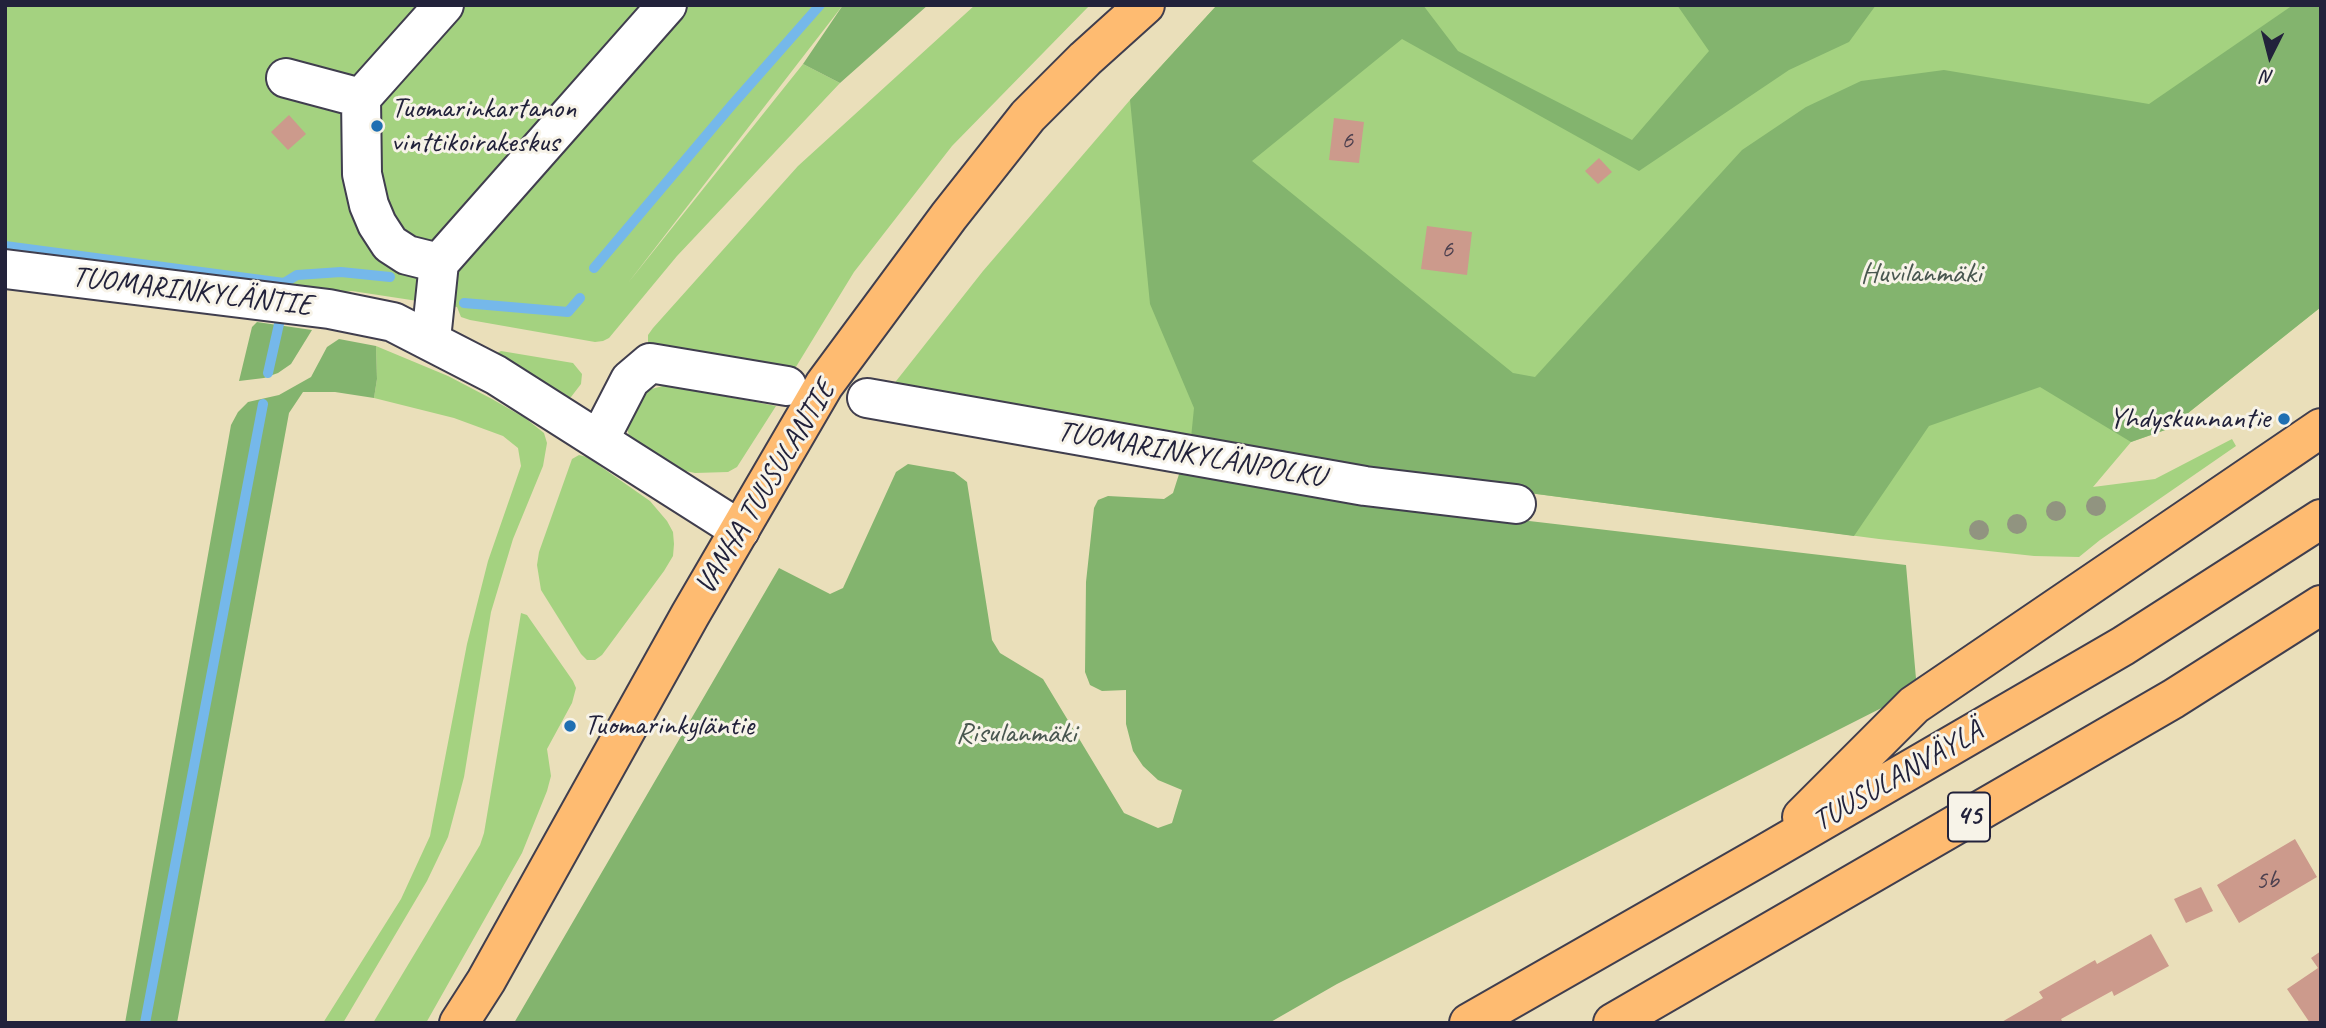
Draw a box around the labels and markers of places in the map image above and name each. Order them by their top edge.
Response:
place label: Tuomarinkartanon vinttikoirakeskus [391,91,576,162]
marker: Tuomarinkartanon vinttikoirakeskus [369,118,385,134]
place label: Yhdyskunnantie [2109,401,2270,437]
marker: Yhdyskunnantie [2276,411,2292,427]
place label: Tuomarinkyläntie [584,708,754,744]
marker: Tuomarinkyläntie [562,718,578,734]

